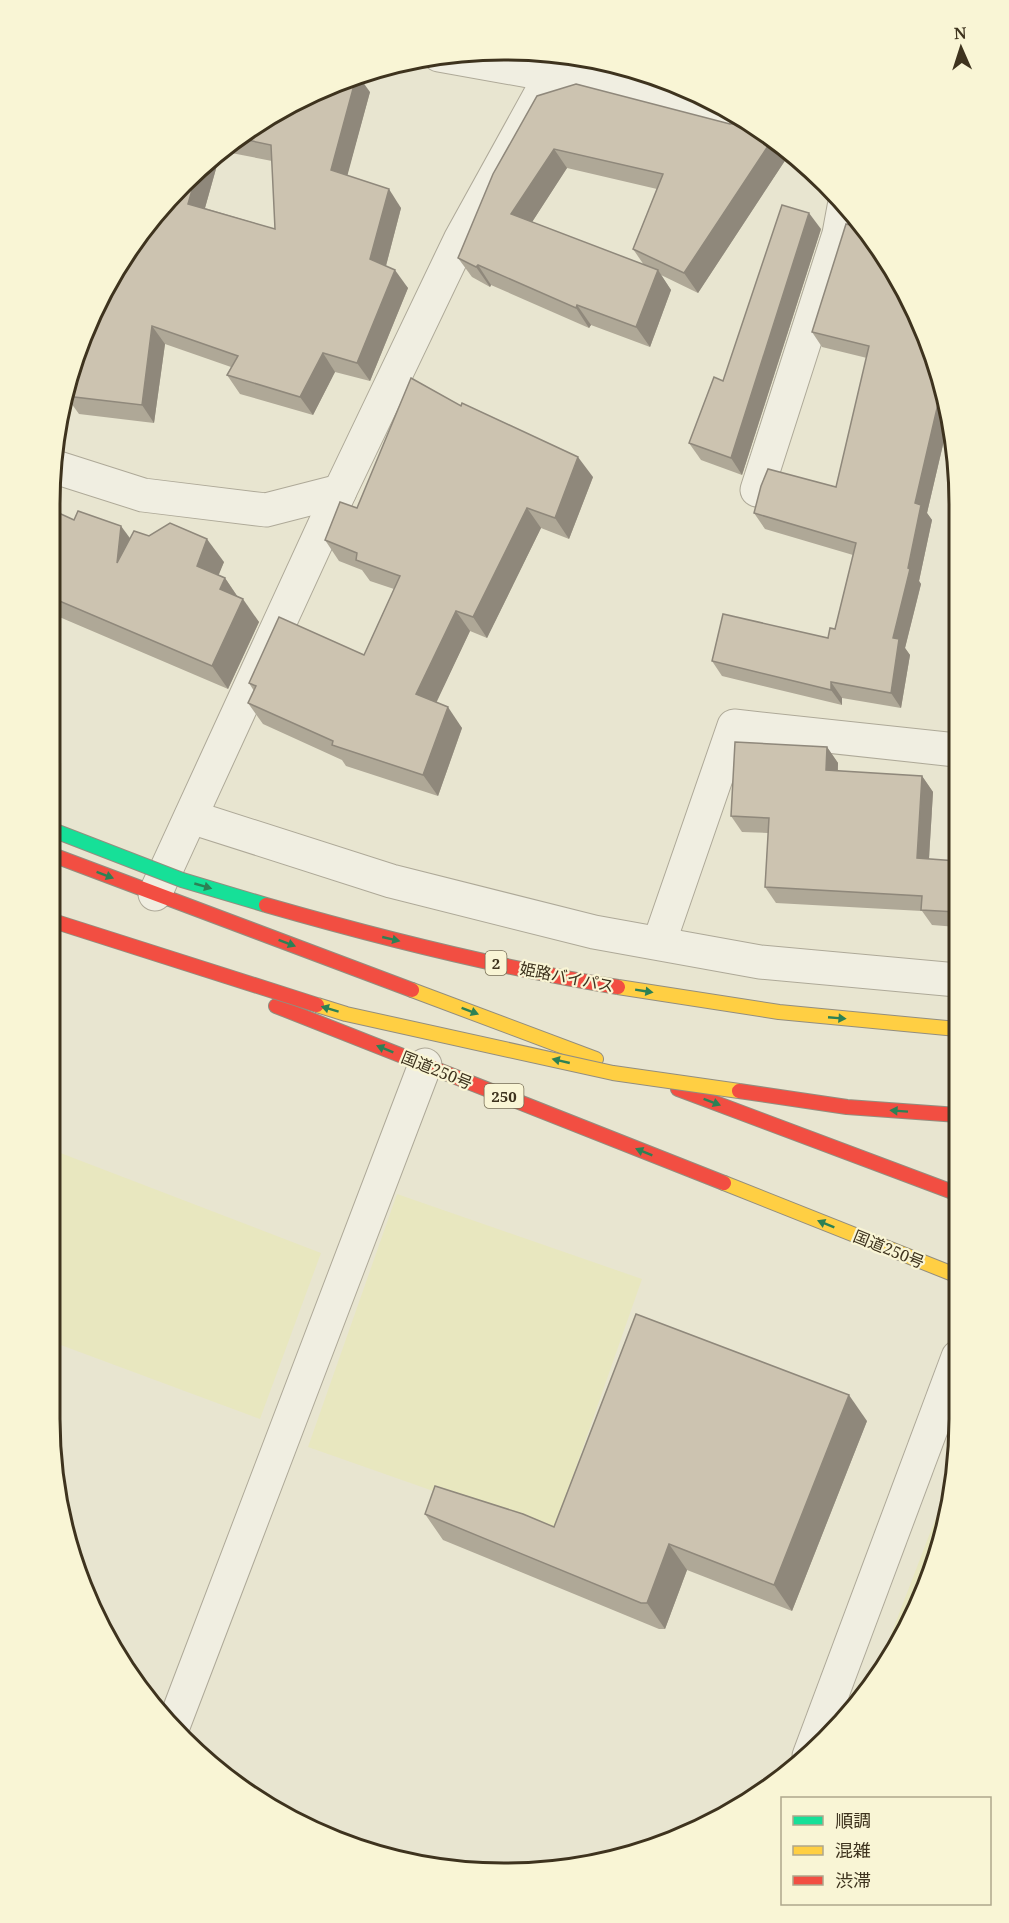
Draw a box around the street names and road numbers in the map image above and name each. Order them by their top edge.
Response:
road number: 2 [486,951,506,975]
street label: 姫路バイパス [518,957,616,997]
street label: 国道250号 [398,1046,476,1094]
road number: 250 [484,1084,524,1108]
street label: 国道250号 [850,1225,928,1273]

